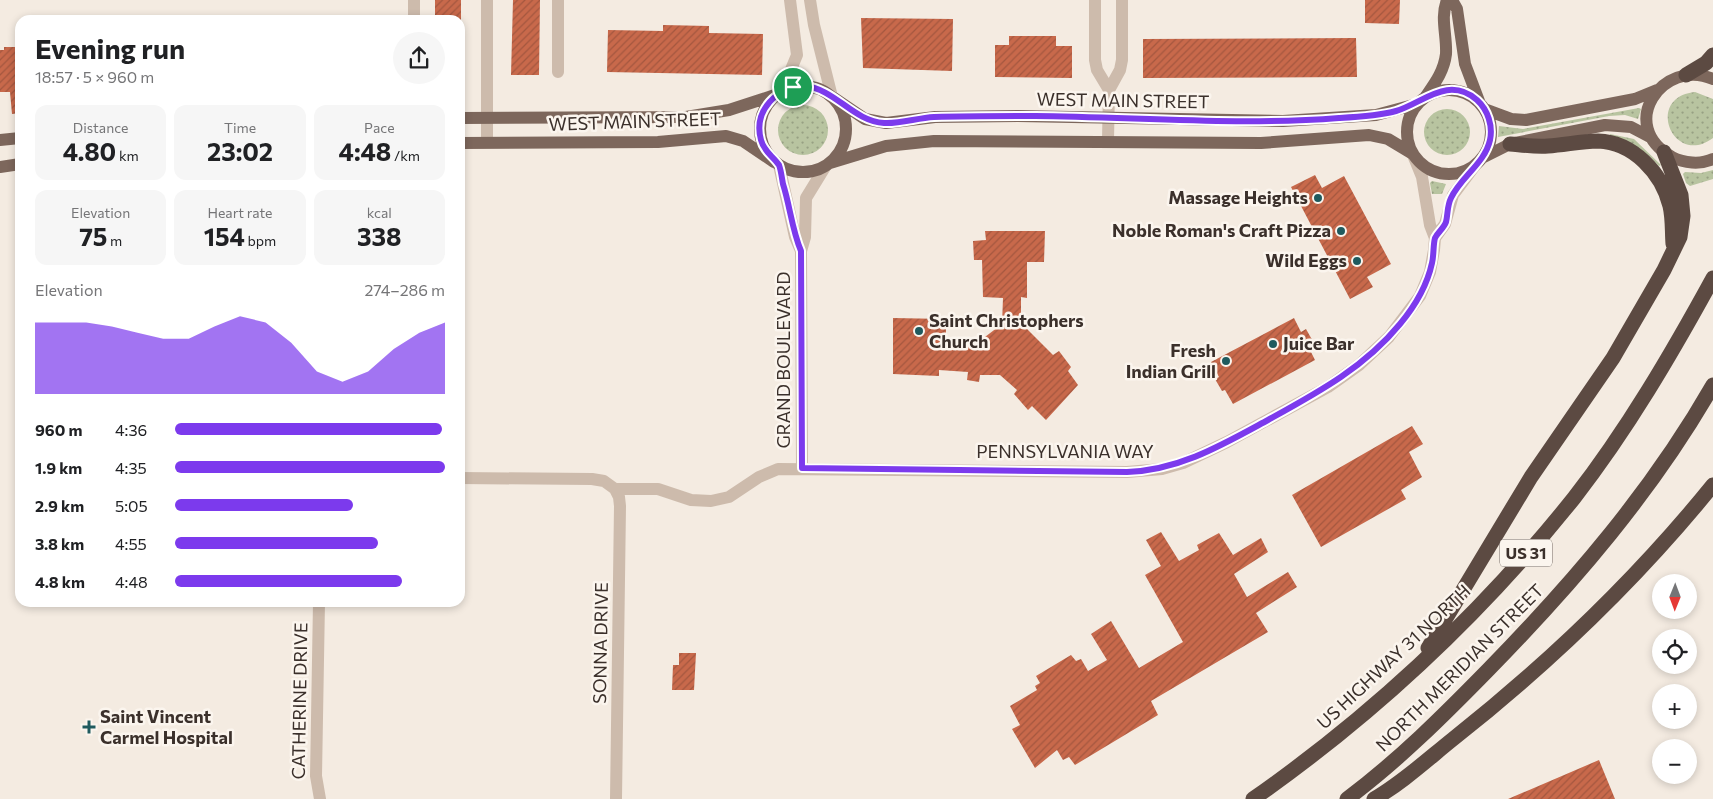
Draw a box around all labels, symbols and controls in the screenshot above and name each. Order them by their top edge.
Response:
text: Evening run [35,31,185,65]
button: share [393,32,445,84]
pin [772,66,814,108]
text: 18:57 · 5 × 960 m [35,67,154,86]
icon: arrive [779,73,807,101]
street label: WEST MAIN STREET [1036,87,1210,113]
street label: WEST MAIN STREET [548,107,722,135]
text: Distance [73,119,128,136]
text: Time [224,119,256,136]
text: Pace [364,119,395,136]
text: 4.80 [63,136,116,166]
text: 23:02 [207,136,273,166]
text: 4:48 [339,136,391,166]
text: km [116,147,139,164]
text: /km [391,147,420,164]
place label: Massage Heights [1168,186,1308,208]
marker: Massage Heights [1312,192,1324,204]
text: Elevation [71,204,130,221]
text: Heart rate [207,204,273,221]
text: kcal [367,204,392,221]
place label: Noble Roman's Craft Pizza [1112,219,1331,241]
text: 75 [79,221,107,251]
text: 154 [204,221,245,251]
text: 338 [357,221,402,251]
marker: Noble Roman's Craft Pizza [1335,225,1347,237]
text: m [107,232,122,249]
text: bpm [245,232,276,249]
place label: Wild Eggs [1265,249,1347,271]
marker: Wild Eggs [1351,255,1363,267]
street label: GRAND BOULEVARD [772,271,794,449]
text: Elevation [35,280,103,299]
text: 274–286 m [364,280,445,299]
place label: Saint Christophers Church [929,309,1084,352]
marker: Saint Christophers Church [913,325,925,337]
place label: Juice Bar [1283,332,1355,354]
marker: Juice Bar [1267,338,1279,350]
place label: Fresh Indian Grill [1126,339,1216,382]
marker: Fresh Indian Grill [1220,355,1232,367]
text: 960 m [35,420,82,439]
text: 4:36 [115,420,147,439]
street label: PENNSYLVANIA WAY [976,440,1154,462]
text: 1.9 km [35,458,82,477]
text: 4:35 [115,458,147,477]
text: 2.9 km [35,496,84,515]
text: 5:05 [115,496,148,515]
text: 3.8 km [35,534,84,553]
text: 4:55 [115,534,147,553]
road number: US 31 [1500,540,1552,566]
text: 4.8 km [35,572,85,591]
text: 4:48 [115,572,148,591]
north arrow [1652,574,1698,619]
map controls [1652,574,1697,784]
street label: US HIGHWAY 31 NORTH [1312,579,1475,733]
street label: NORTH MERIDIAN STREET [1371,579,1548,756]
street label: SONNA DRIVE [588,582,612,704]
street label: CATHERINE DRIVE [287,622,311,780]
button: locate [1652,629,1697,674]
button: + [1652,684,1697,729]
place label: Saint Vincent Carmel Hospital [100,705,233,748]
marker: Saint Vincent Carmel Hospital [82,720,96,734]
button: − [1652,739,1697,784]

